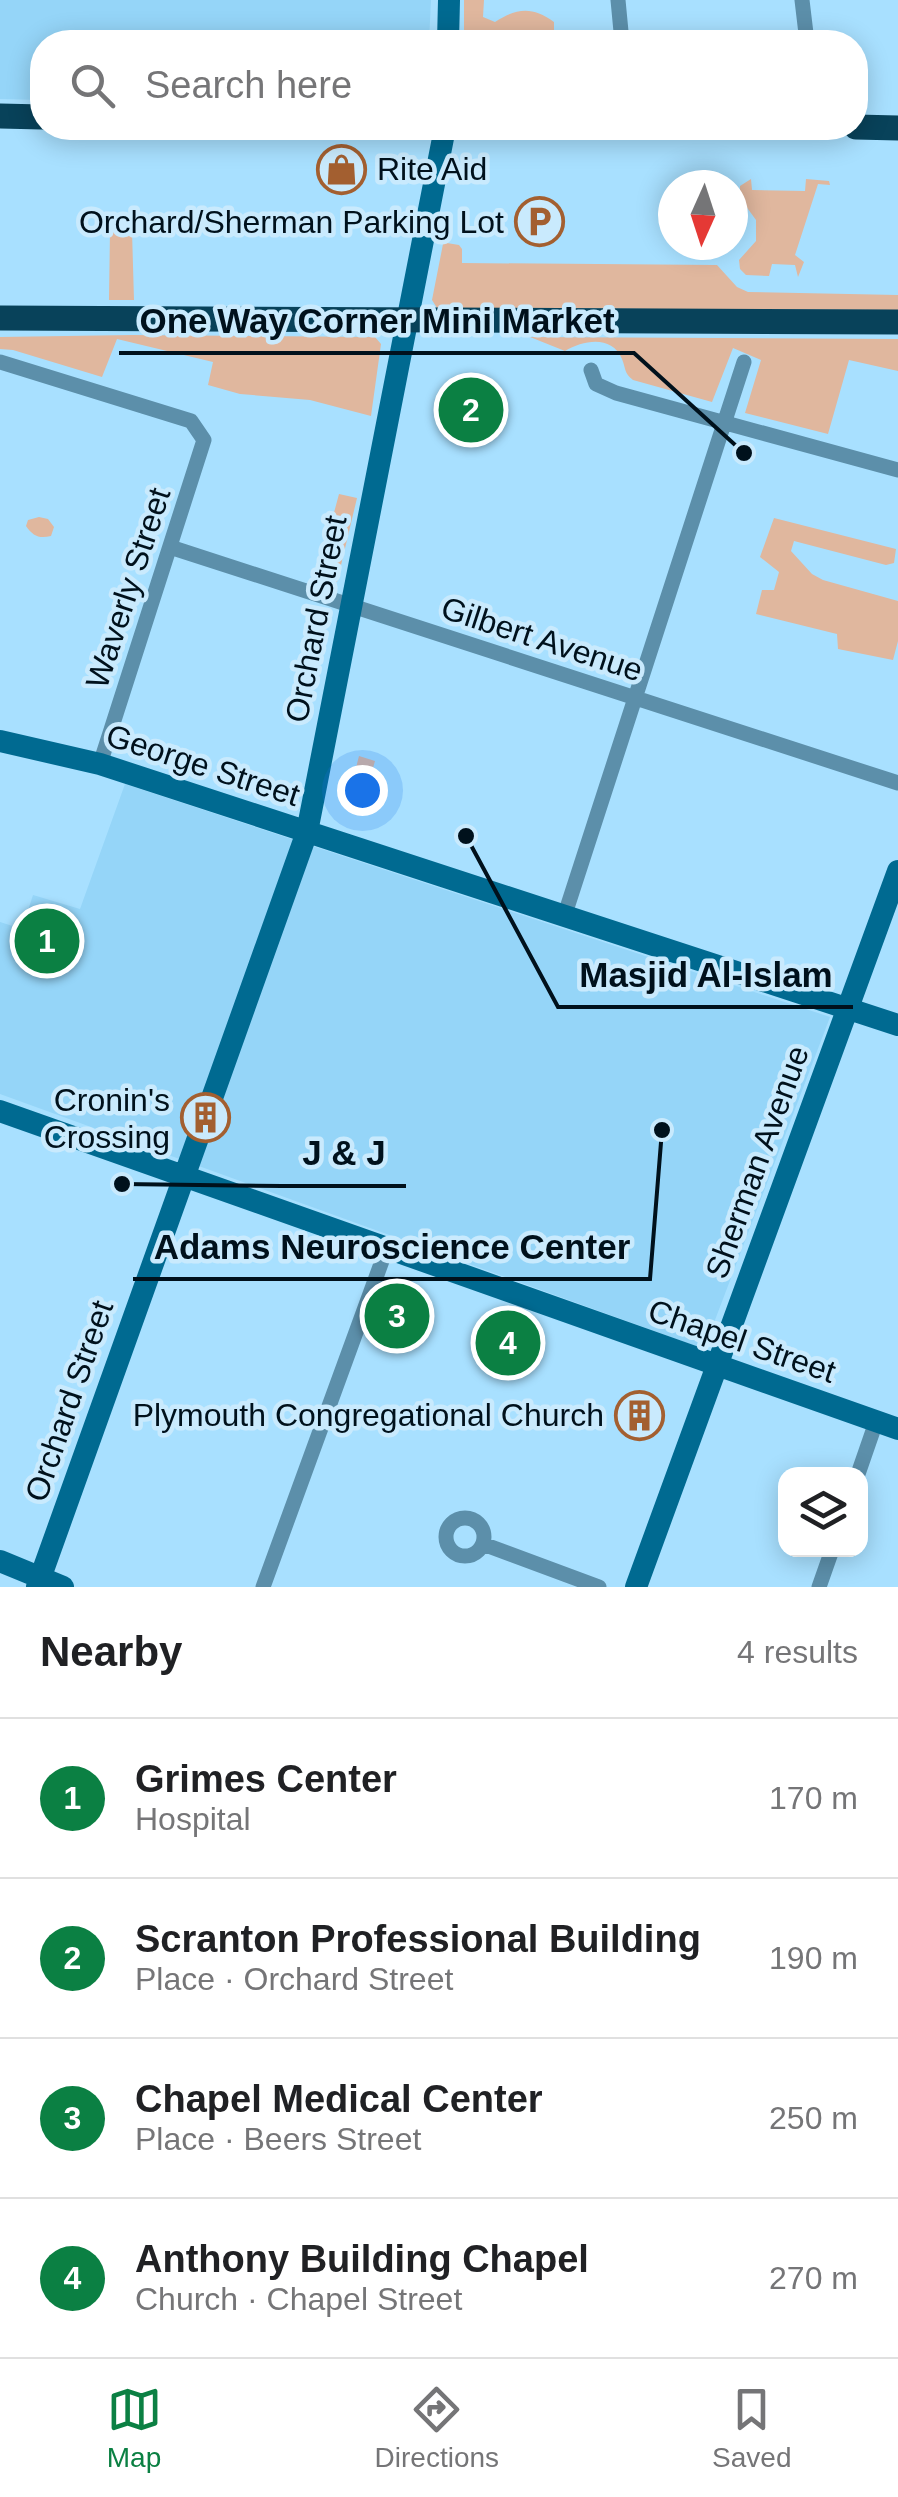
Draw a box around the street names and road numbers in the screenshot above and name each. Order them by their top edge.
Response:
street label: Waverly Street [79,483,177,693]
street label: Orchard Street [278,512,354,725]
street label: Gilbert Avenue [437,590,647,688]
street label: George Street [102,717,304,813]
street label: Sherman Avenue [698,1041,816,1283]
street label: Chapel Street [644,1292,840,1390]
street label: Orchard Street [18,1296,120,1506]

